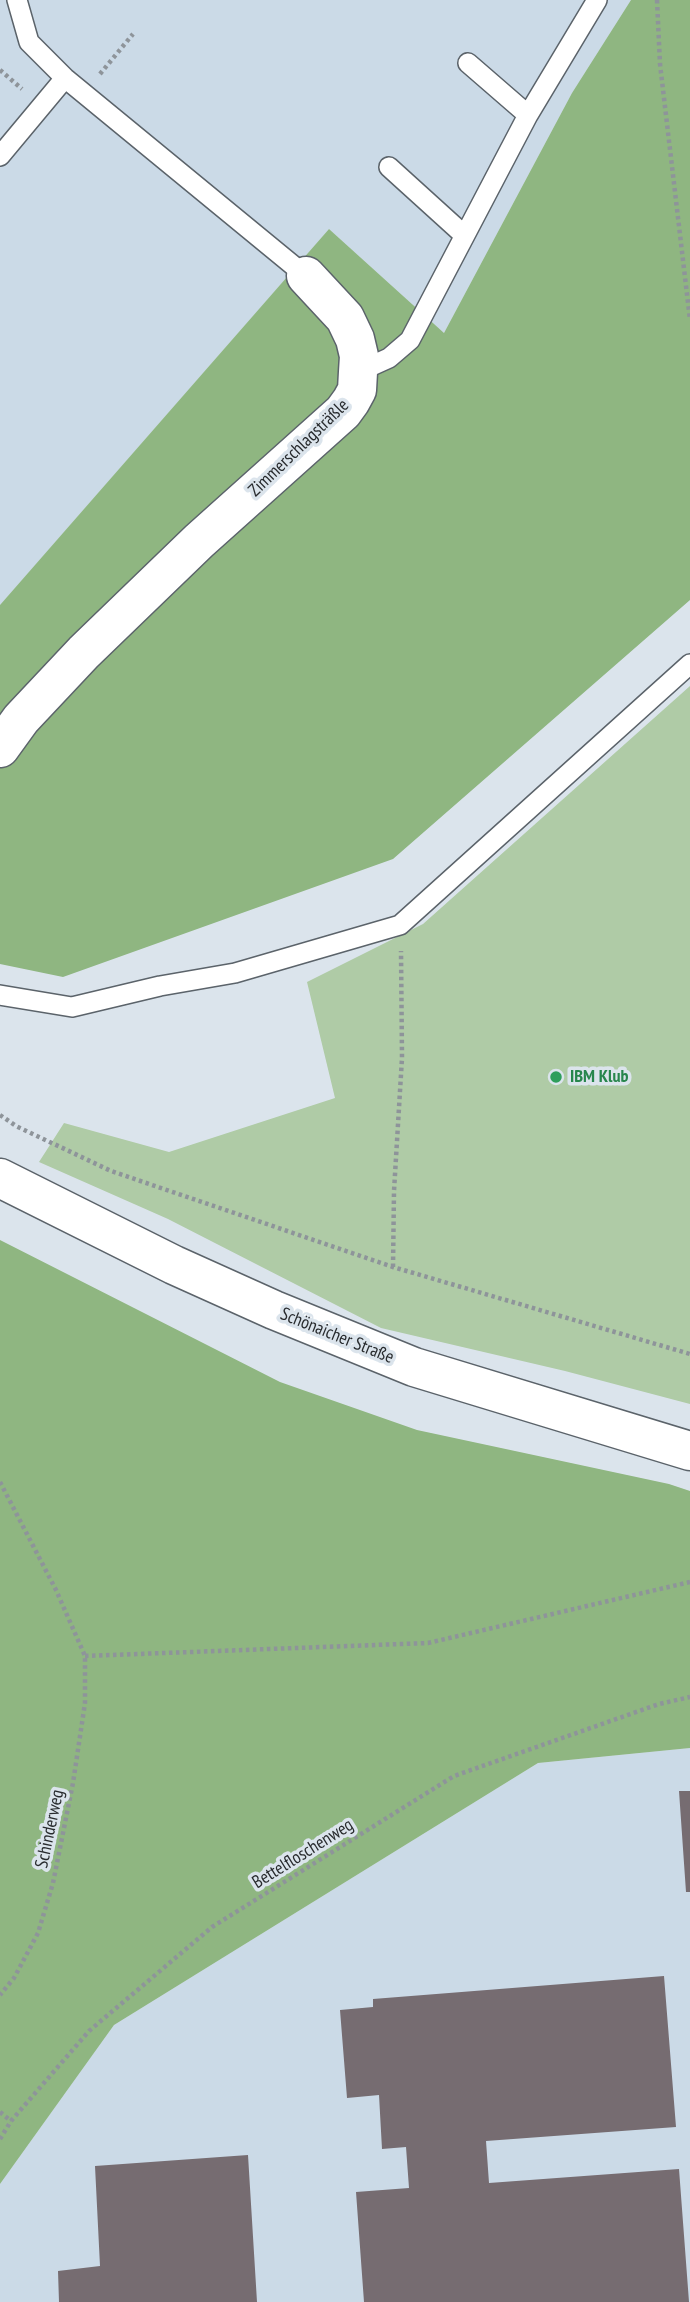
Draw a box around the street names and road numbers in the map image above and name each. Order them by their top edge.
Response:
street label: Zimmerschlagsträßle [244,395,354,501]
street label: Schönaicher Straße [277,1303,397,1369]
street label: Schinderweg [31,1788,69,1870]
street label: Bettelfloschenweg [249,1814,357,1894]

